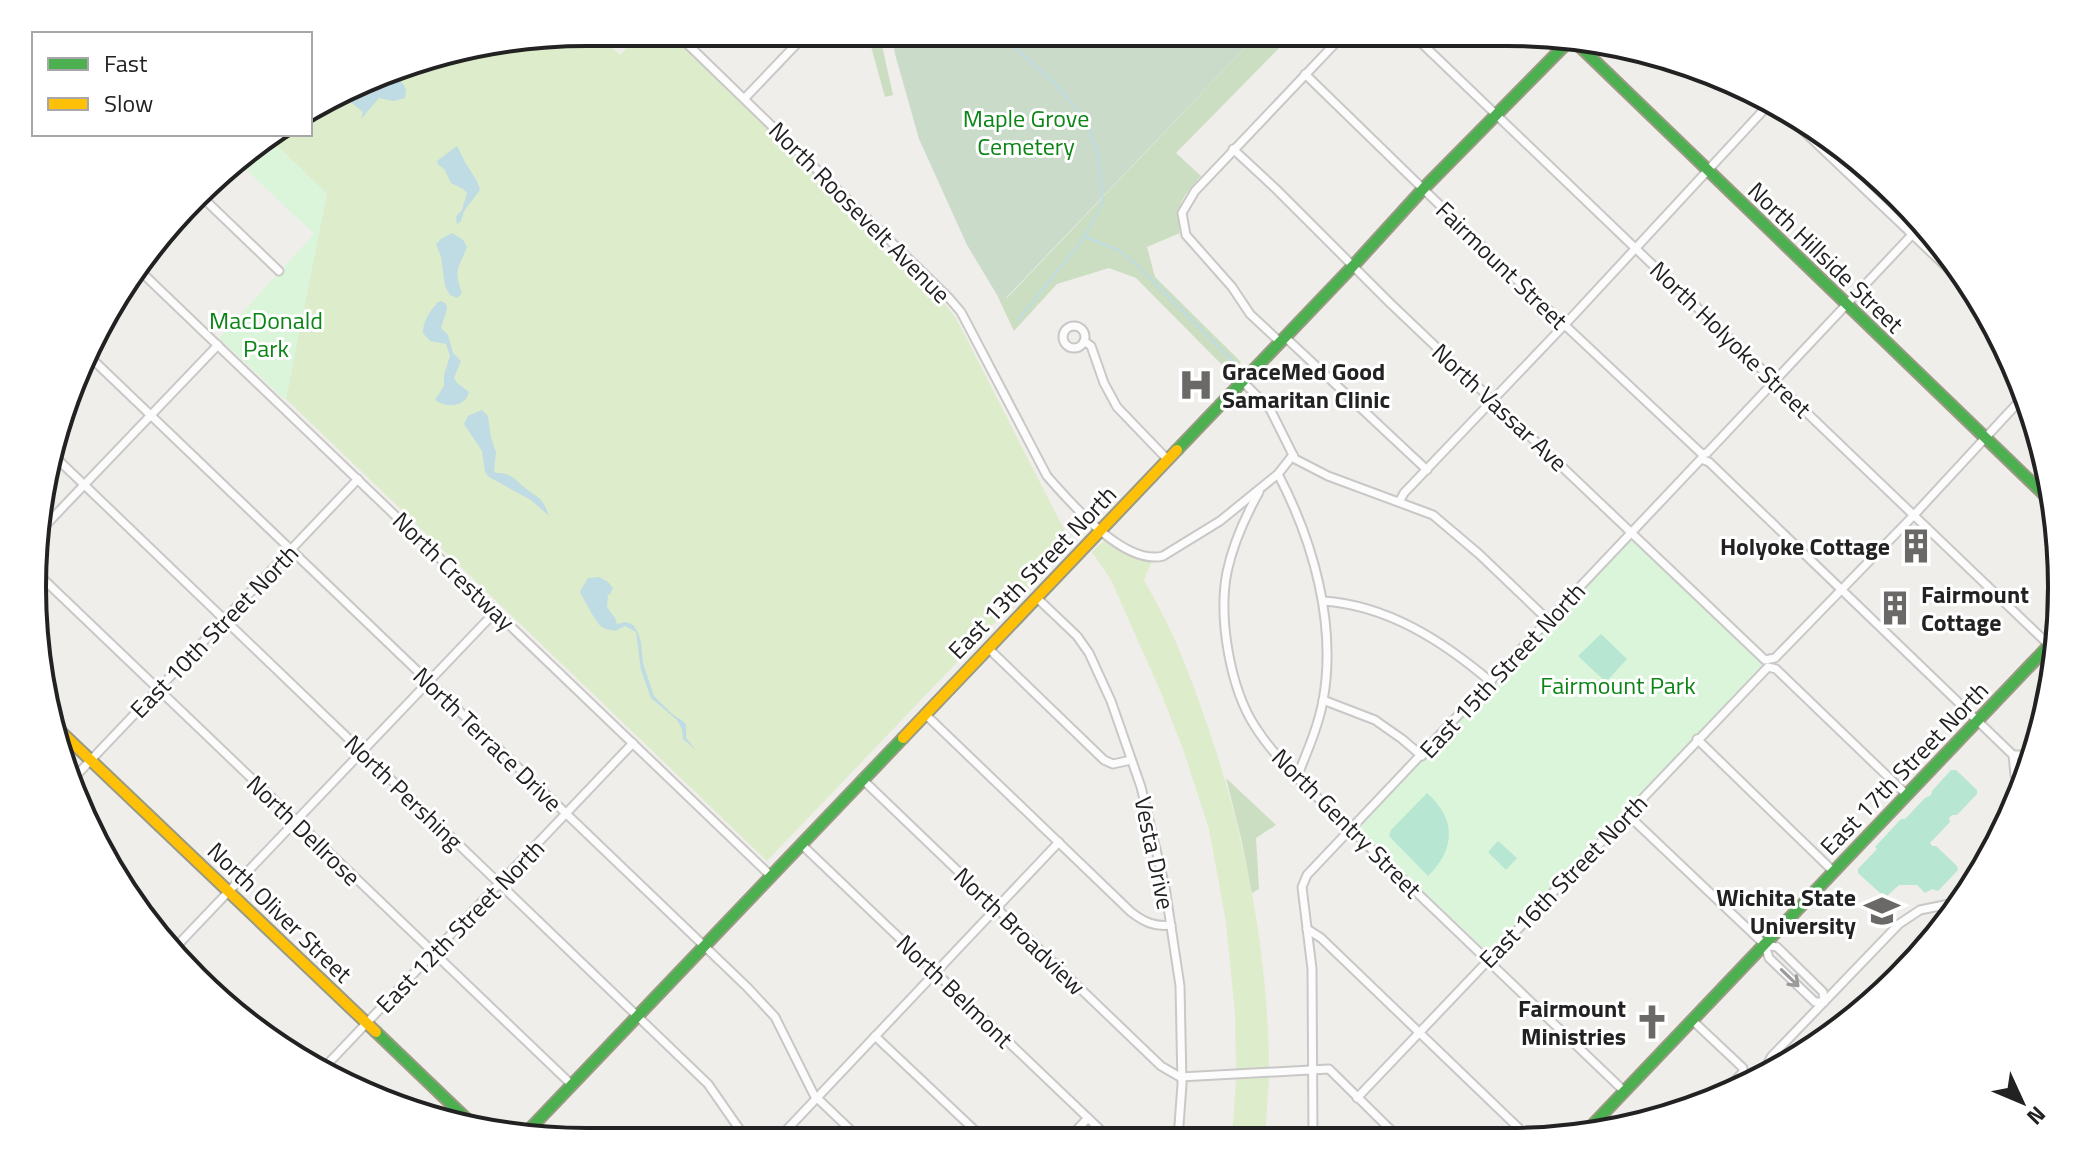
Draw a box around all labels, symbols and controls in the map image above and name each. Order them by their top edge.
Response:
legend [32,32,312,136]
text: Fast [104,45,148,81]
text: Slow [104,85,153,121]
park label: Maple Grove Cemetery [963,100,1089,164]
street label: North Roosevelt Avenue [761,113,959,311]
street label: North Hillside Street [1740,173,1913,341]
street label: Fairmount Street [1428,193,1577,338]
street label: North Holyoke Street [1642,252,1820,426]
park label: MacDonald Park [209,302,323,366]
street label: North Vassar Ave [1424,334,1576,480]
place label: GraceMed Good Samaritan Clinic [1222,353,1390,417]
hospital icon: GraceMed Good Samaritan Clinic [1177,366,1215,404]
street label: East 13th Street North [939,477,1125,667]
street label: North Crestway [385,503,524,639]
building icon: Holyoke Cottage [1897,527,1935,565]
place label: Holyoke Cottage [1720,528,1890,564]
street label: East 10th Street North [121,536,307,726]
street label: East 15th Street North [1411,574,1593,766]
place label: Fairmount Cottage [1921,576,2029,640]
building icon: Fairmount Cottage [1876,589,1914,627]
street label: North Terrace Drive [405,658,571,820]
park label: Fairmount Park [1540,667,1696,703]
street label: East 17th Street North [1811,673,1997,863]
street label: North Pershing [337,726,471,858]
street label: North Gentry Street [1264,740,1430,906]
street label: North Dellrose [239,766,369,894]
street label: East 16th Street North [1470,786,1656,976]
street label: Vesta Drive [1125,793,1185,913]
street label: East 12th Street North [367,831,553,1021]
street label: North Oliver Street [199,833,361,991]
street label: North Broadview [946,859,1094,1003]
place label: Wichita State University [1716,879,1856,943]
school or university icon: Wichita State University [1863,892,1901,930]
street label: North Belmont [889,926,1022,1056]
one-way arrow [1780,969,1800,988]
place label: Fairmount Ministries [1518,990,1626,1054]
church icon: Fairmount Ministries [1633,1003,1671,1041]
north arrow [1982,1062,2062,1142]
text: N [2019,1099,2054,1133]

